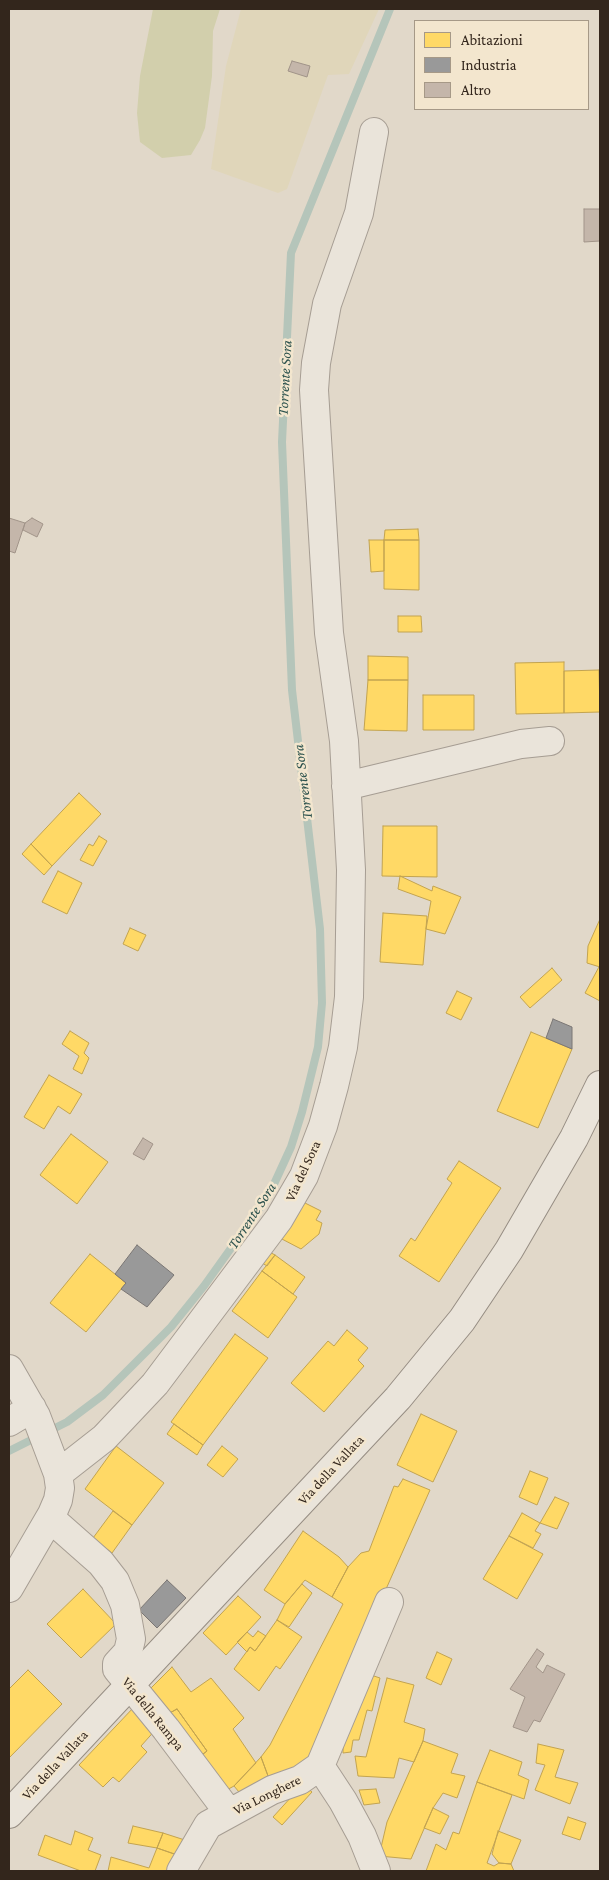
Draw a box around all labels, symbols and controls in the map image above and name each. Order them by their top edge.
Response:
legend [414,20,589,110]
text: Abitazioni [461,32,523,48]
text: Industria [461,57,517,73]
text: Altro [461,82,491,98]
water label: Torrente Sora [274,340,296,416]
water label: Torrente Sora [289,743,317,821]
street label: Via del Sora [282,1138,324,1204]
water label: Torrente Sora [224,1179,280,1253]
street label: Via della Vallata [294,1432,368,1508]
street label: Via della Rampa [118,1674,188,1754]
street label: Via della Vallata [18,1727,92,1803]
street label: Via Longhere [230,1771,304,1819]

